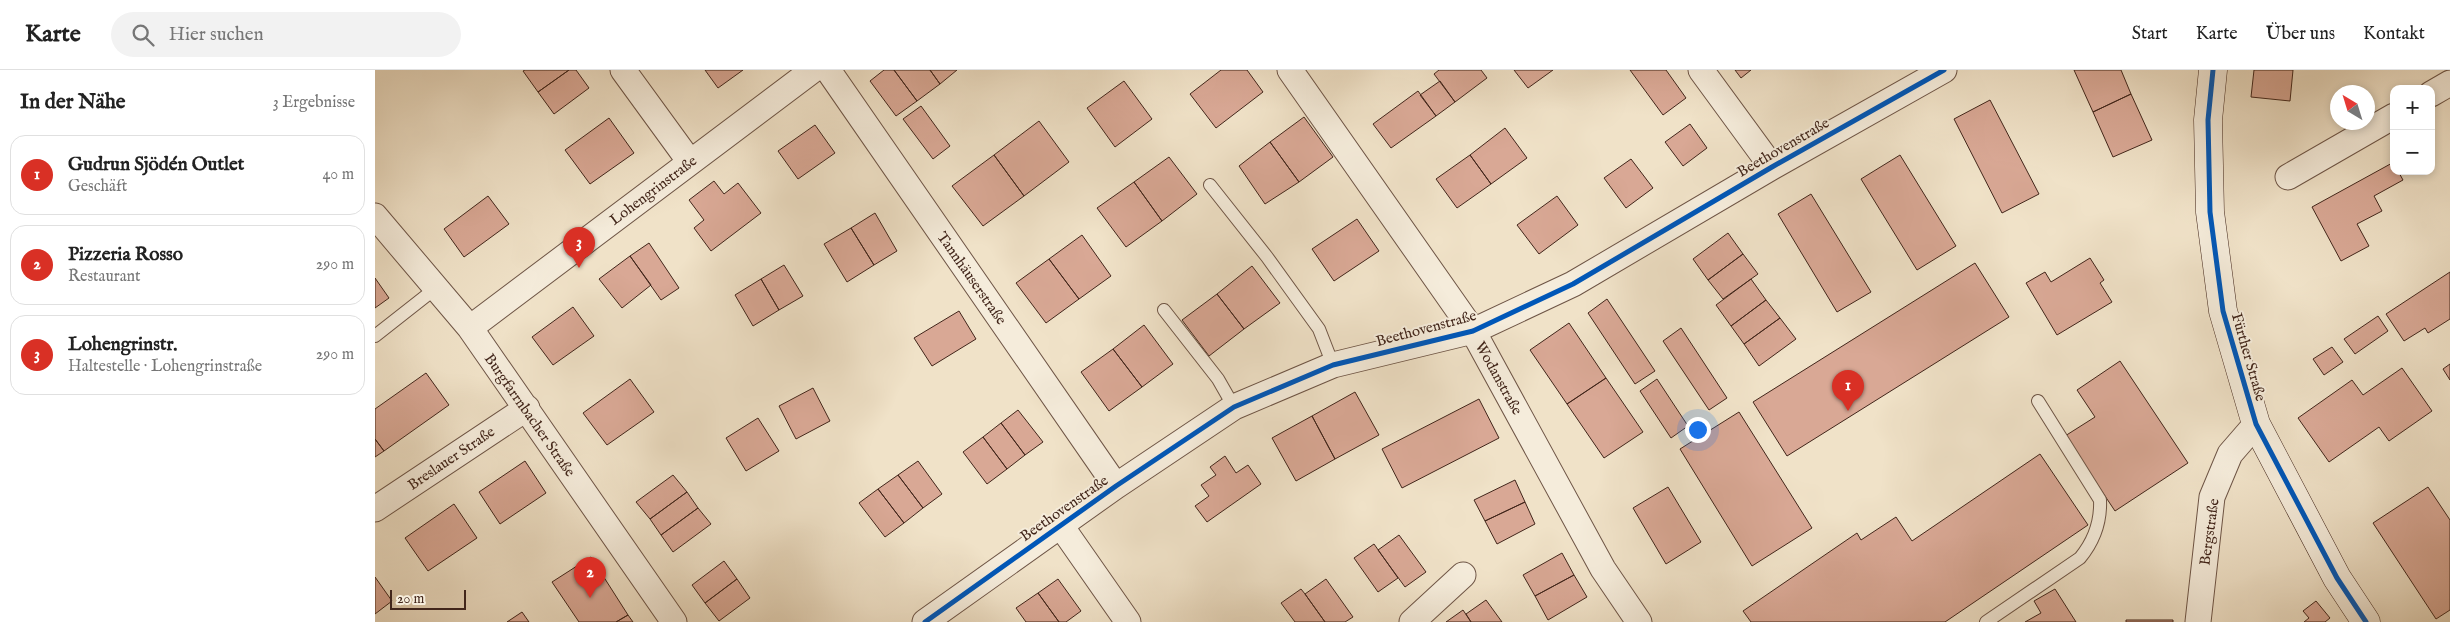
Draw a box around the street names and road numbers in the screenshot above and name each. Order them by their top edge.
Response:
street label: Beethovenstraße [1734,113,1833,181]
street label: Lohengrinstraße [606,151,701,229]
street label: Tannhäuserstraße [932,228,1011,329]
street label: Beethovenstraße [1374,306,1479,351]
street label: Fürther Straße [2227,311,2270,404]
street label: Wodanstraße [1471,338,1527,418]
street label: Burgfarrnbacher Straße [480,350,579,481]
street label: Breslauer Straße [404,422,499,495]
street label: Beethovenstraße [1017,471,1112,546]
street label: Bergstraße [2195,497,2224,567]

